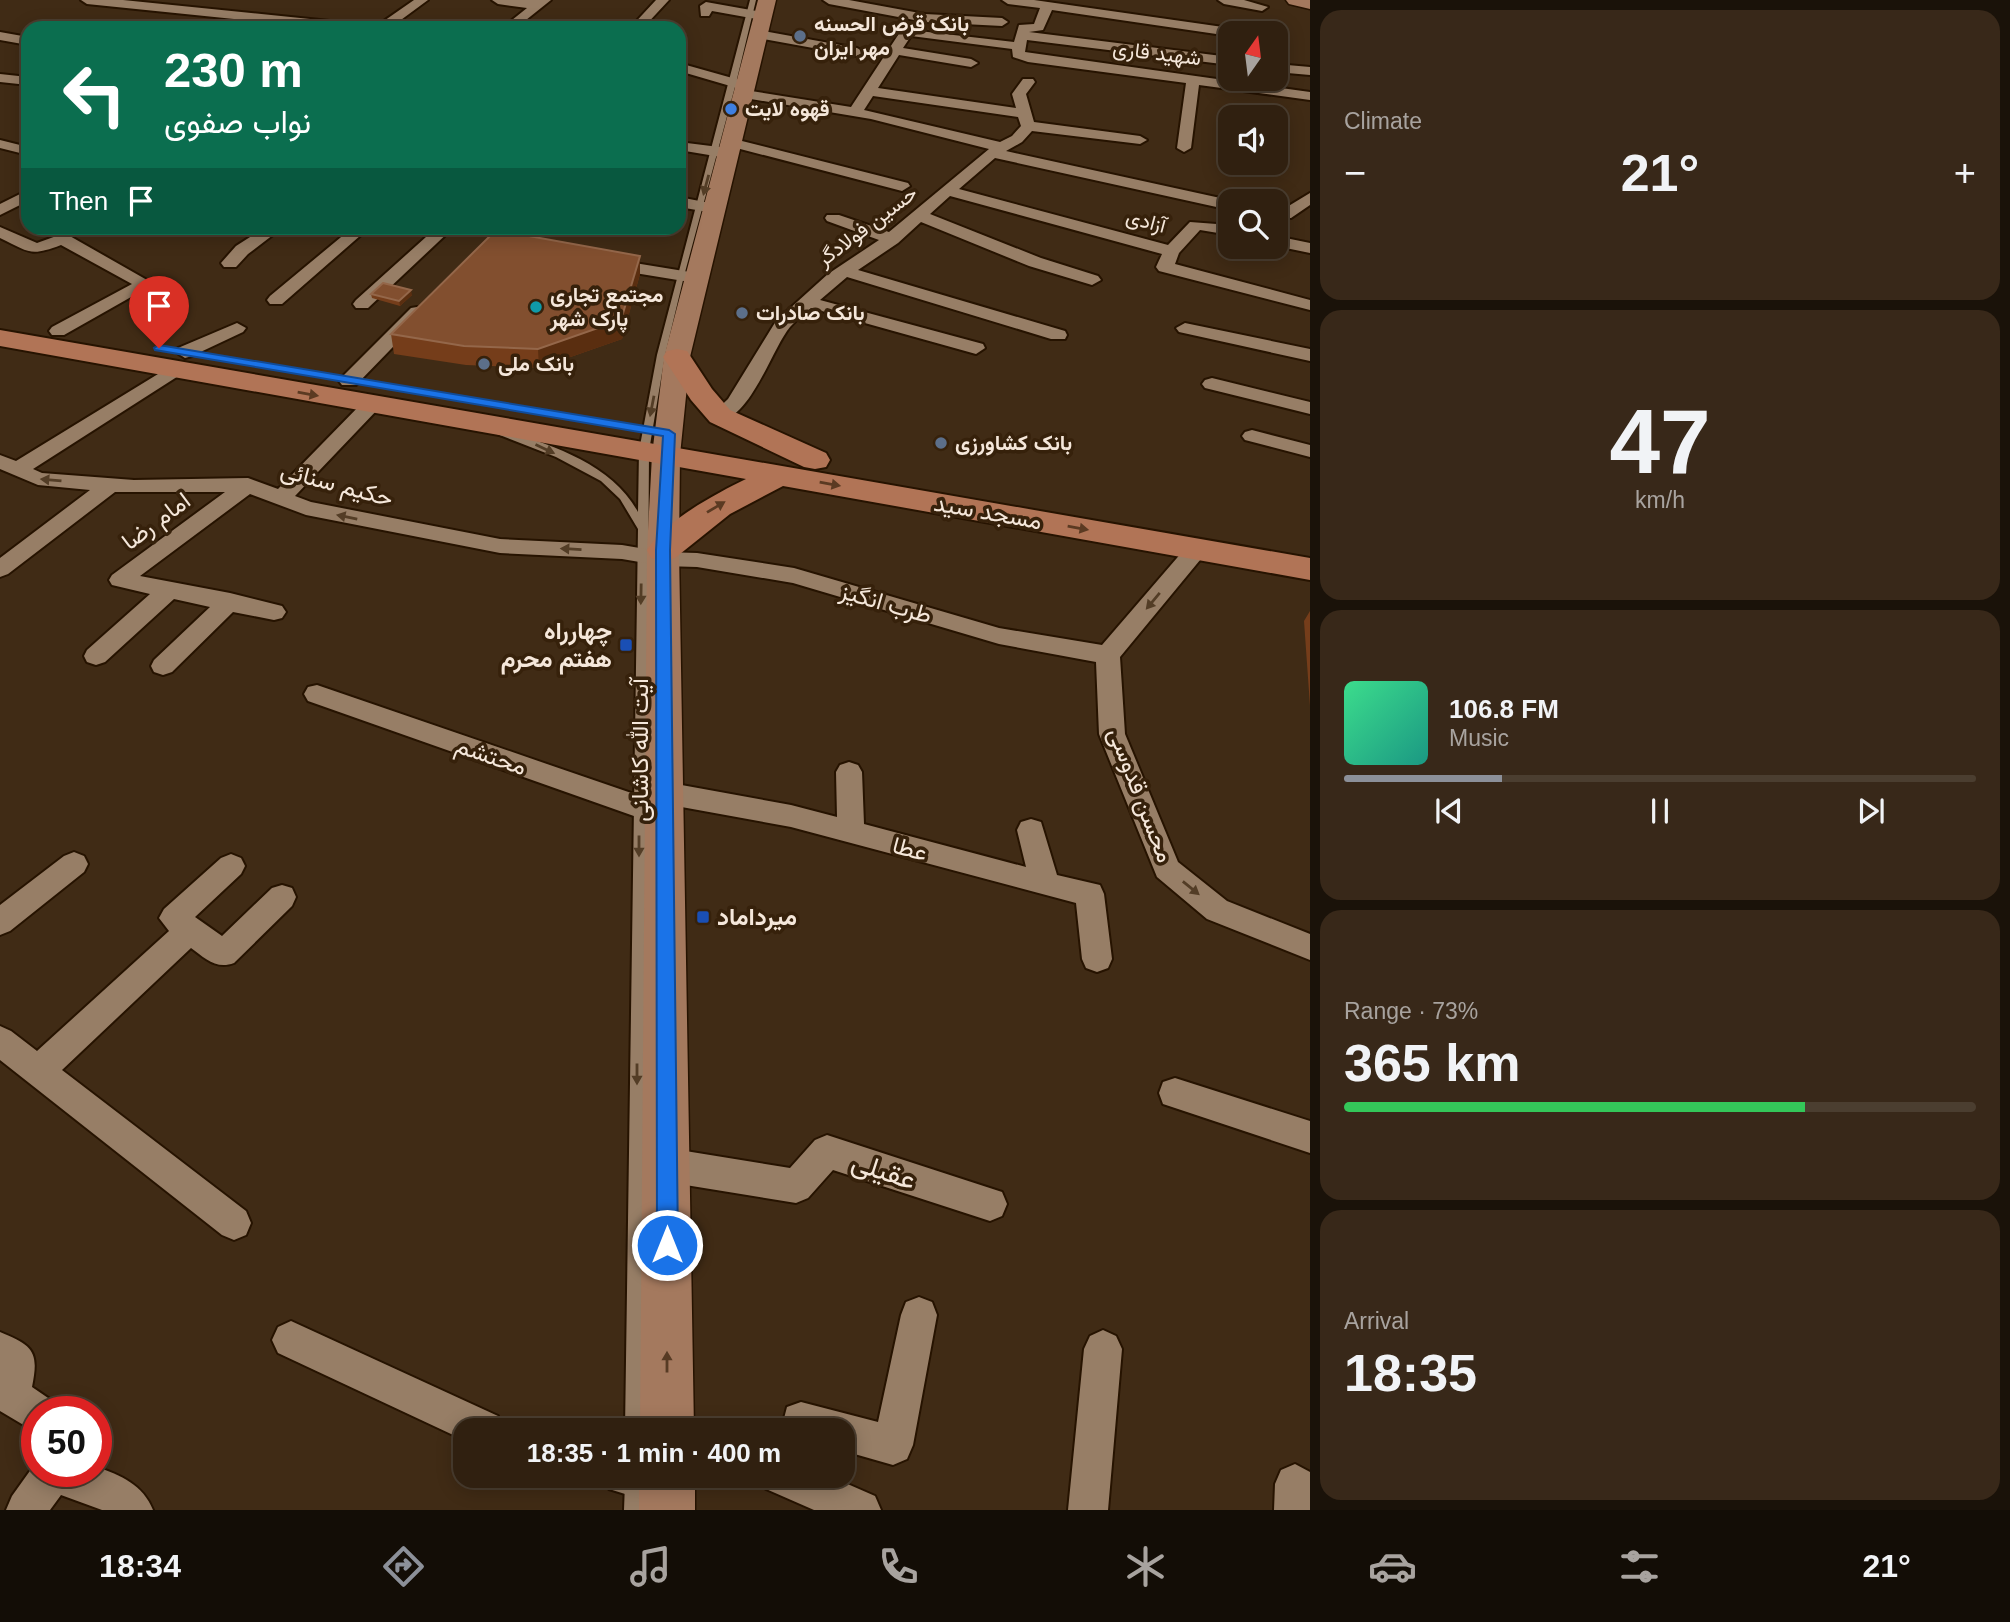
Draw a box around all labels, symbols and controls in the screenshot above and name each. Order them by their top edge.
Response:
place label: بانک قرض الحسنه مهر ایران [814,12,969,61]
north arrow [1218,21,1288,91]
map controls [1218,21,1288,259]
marker: بانک قرض الحسنه مهر ایران [792,28,808,44]
street label: شهید قاری [1111,36,1203,71]
text: 230 m [164,43,303,97]
icon: left [49,49,140,140]
place label: قهوه لایت [745,97,830,122]
marker: قهوه لایت [723,101,739,117]
text: نواب صفوی [164,104,311,140]
button: sound [1218,105,1288,175]
text: Climate [1344,108,1422,134]
text: 21° [1621,144,1699,202]
text: − [1344,152,1366,194]
text: + [1954,152,1976,194]
one-way arrow [700,174,711,196]
street label: حسین فولادگر [811,181,922,273]
icon: arrive [122,182,160,220]
text: Then [49,186,108,216]
button: search [1218,189,1288,259]
street label: آزادی [1123,204,1171,239]
pin [129,276,189,348]
place label: مجتمع تجاری پارک شهر [549,283,663,333]
icon: arrive [140,287,178,325]
marker: مجتمع تجاری پارک شهر [528,299,544,315]
place label: بانک صادرات [756,301,865,326]
marker: بانک صادرات [734,305,750,321]
place label: بانک ملی [498,352,574,376]
marker: بانک ملی [476,356,492,372]
one-way arrow [297,388,319,399]
text: 47 [1609,391,1711,492]
one-way arrow [646,395,657,417]
place label: بانک کشاورزی [955,431,1072,456]
marker: بانک کشاورزی [933,435,949,451]
one-way arrow [535,444,555,455]
street label: حکیم سنائی [277,456,396,514]
one-way arrow [40,474,62,485]
one-way arrow [819,479,841,490]
street label: امام رضا [116,486,197,557]
text: km/h [1635,487,1685,513]
street label: مسجد سید [932,489,1044,535]
one-way arrow [707,501,726,513]
one-way arrow [336,511,358,522]
one-way arrow [1067,523,1089,534]
one-way arrow [560,544,582,555]
street label: طرب انگیز [836,576,935,630]
one-way arrow [635,583,647,605]
one-way arrow [1145,592,1161,610]
place label: چهارراه هفتم محرم [501,617,612,675]
marker: چهارراه هفتم محرم [618,637,634,653]
street label: آیت الله کاشانی [626,676,654,822]
text: 106.8 FM [1449,694,1559,724]
street label: محسن قدوسی [1101,724,1180,867]
text: Music [1449,725,1509,751]
street label: محتشم [451,731,530,783]
icon: previous [1430,792,1468,830]
icon: pause [1641,792,1679,830]
icon: next [1852,792,1890,830]
street label: عطا [890,831,931,866]
one-way arrow [633,835,645,857]
one-way arrow [1182,880,1199,895]
place label: میرداماد [717,903,797,932]
marker: میرداماد [695,909,711,925]
text: Range · 73% [1344,998,1478,1024]
text: 365 km [1344,1034,1520,1092]
one-way arrow [631,1063,643,1085]
street label: عقیلی [847,1146,920,1196]
position arrow [630,1208,704,1282]
text: Arrival [1344,1308,1409,1334]
text: 18:35 [1344,1344,1477,1402]
one-way arrow [661,1350,673,1372]
speed limit sign: 50 [21,1396,112,1487]
text: 18:35 · 1 min · 400 m [527,1438,781,1468]
icon: directions [379,1542,428,1591]
icon: music [626,1542,675,1591]
icon: phone [874,1542,923,1591]
icon: climate [1121,1542,1170,1591]
icon: car [1368,1542,1417,1591]
icon: filters [1615,1542,1664,1591]
text: 18:34 [99,1548,181,1584]
text: 21° [1862,1548,1911,1584]

